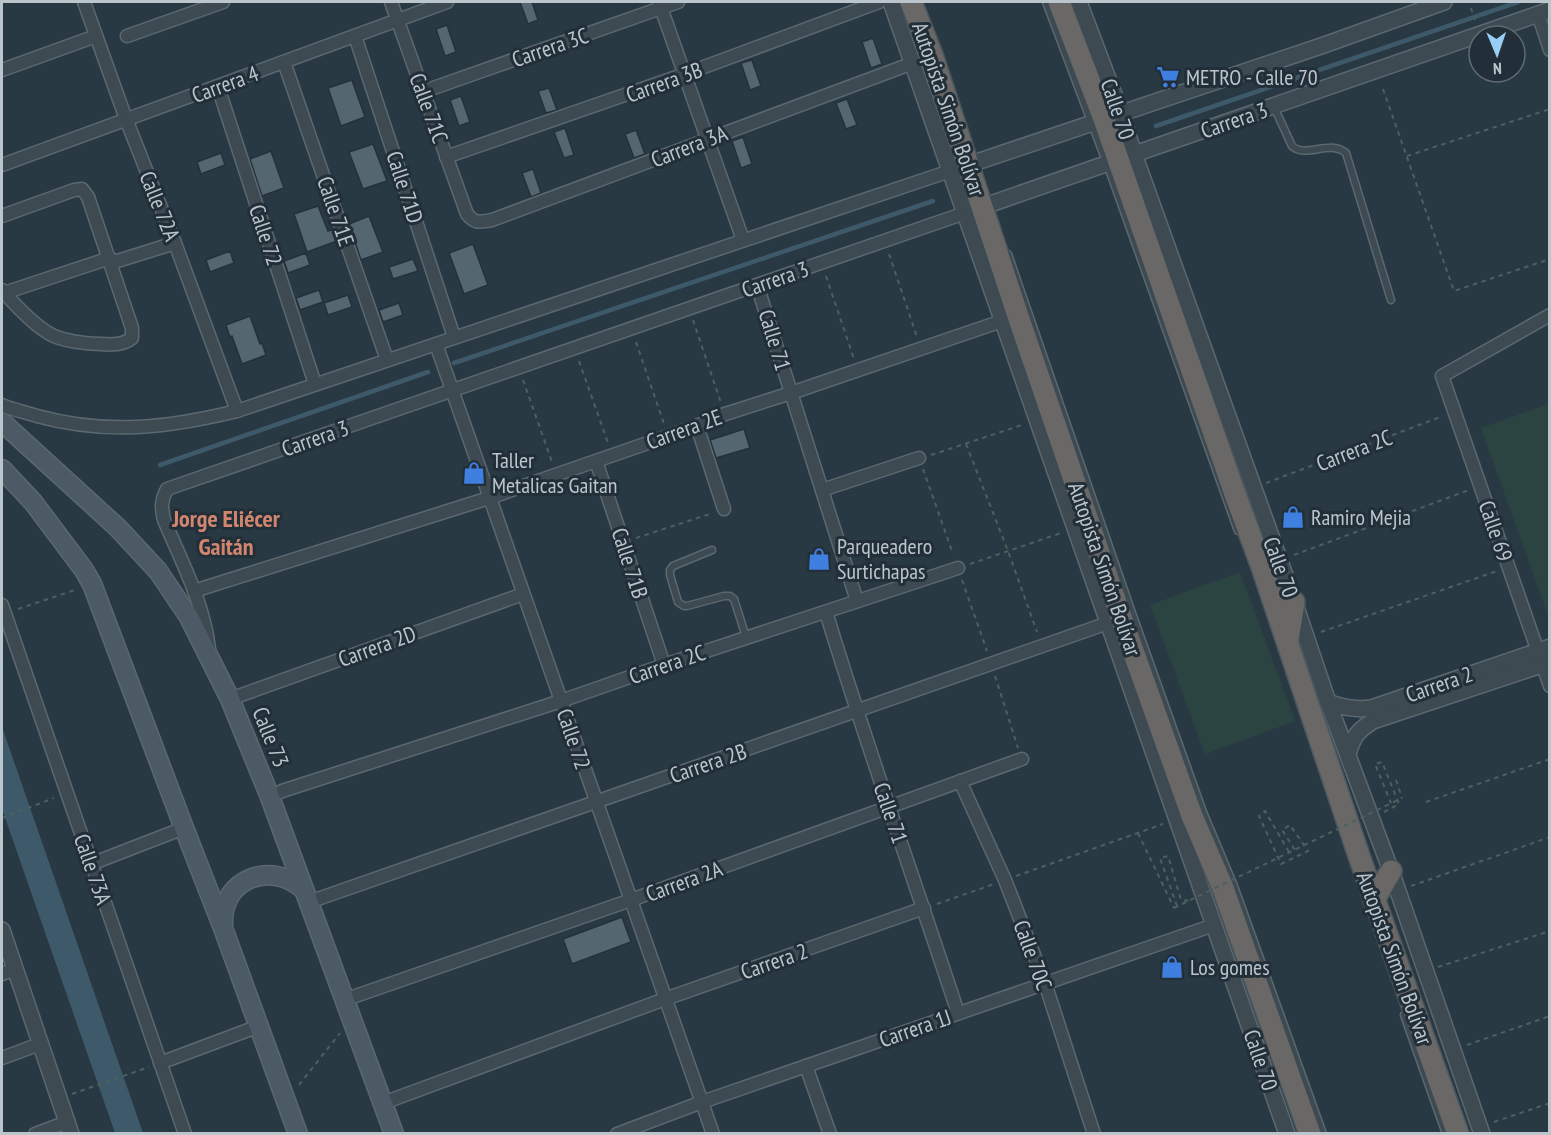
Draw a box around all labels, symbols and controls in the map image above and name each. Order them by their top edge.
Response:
street label: Autopista Simón Bolívar [906,18,992,200]
street label: Carrera 3C [508,21,592,73]
north arrow [1467,24,1527,84]
street label: Carrera 3B [622,55,706,109]
street label: Carrera 4 [188,59,262,109]
text: N [1493,59,1502,79]
place label: METRO - Calle 70 [1186,63,1318,91]
supermarket icon: METRO - Calle 70 [1155,64,1181,90]
street label: Calle 71C [403,69,455,147]
street label: Calle 70 [1095,75,1141,143]
street label: Carrera 3 [1197,96,1271,144]
street label: Carrera 3A [647,118,732,173]
street label: Calle 71D [380,148,430,226]
street label: Calle 72A [133,167,187,246]
street label: Calle 71E [311,172,361,250]
street label: Calle 72 [243,201,289,269]
street label: Carrera 3 [738,255,812,303]
street label: Calle 71 [752,306,798,374]
street label: Carrera 2E [642,402,726,456]
street label: Carrera 3 [278,414,352,462]
street label: Carrera 2C [1312,423,1396,477]
place label: Taller Metalicas Gaitan [492,446,618,499]
shop icon: Taller Metalicas Gaitan [461,460,487,486]
street label: Autopista Simón Bolívar [1062,478,1148,660]
street label: Calle 69 [1473,497,1519,565]
district label: Jorge Eliécer Gaitán [171,503,281,562]
place label: Ramiro Mejia [1311,503,1411,531]
shop icon: Ramiro Mejia [1280,504,1306,530]
street label: Calle 71B [605,524,655,602]
place label: Parqueadero Surtichapas [837,532,932,585]
street label: Calle 70 [1257,533,1305,601]
shop icon: Parqueadero Surtichapas [806,546,832,572]
street label: Carrera 2D [334,619,420,673]
street label: Carrera 2C [625,638,709,690]
street label: Carrera 2 [1402,660,1476,708]
street label: Calle 73 [246,703,296,771]
street label: Calle 72 [551,705,597,773]
street label: Carrera 2B [666,737,750,789]
street label: Calle 71 [868,779,914,847]
street label: Calle 73A [68,830,118,909]
street label: Carrera 2A [642,854,727,908]
street label: Autopista Simón Bolívar [1351,868,1439,1048]
street label: Calle 70C [1007,916,1059,994]
street label: Carrera 2 [737,937,811,985]
place label: Los gomes [1190,953,1270,981]
shop icon: Los gomes [1159,954,1185,980]
street label: Carrera 1J [875,1003,955,1053]
street label: Calle 70 [1238,1026,1284,1094]

